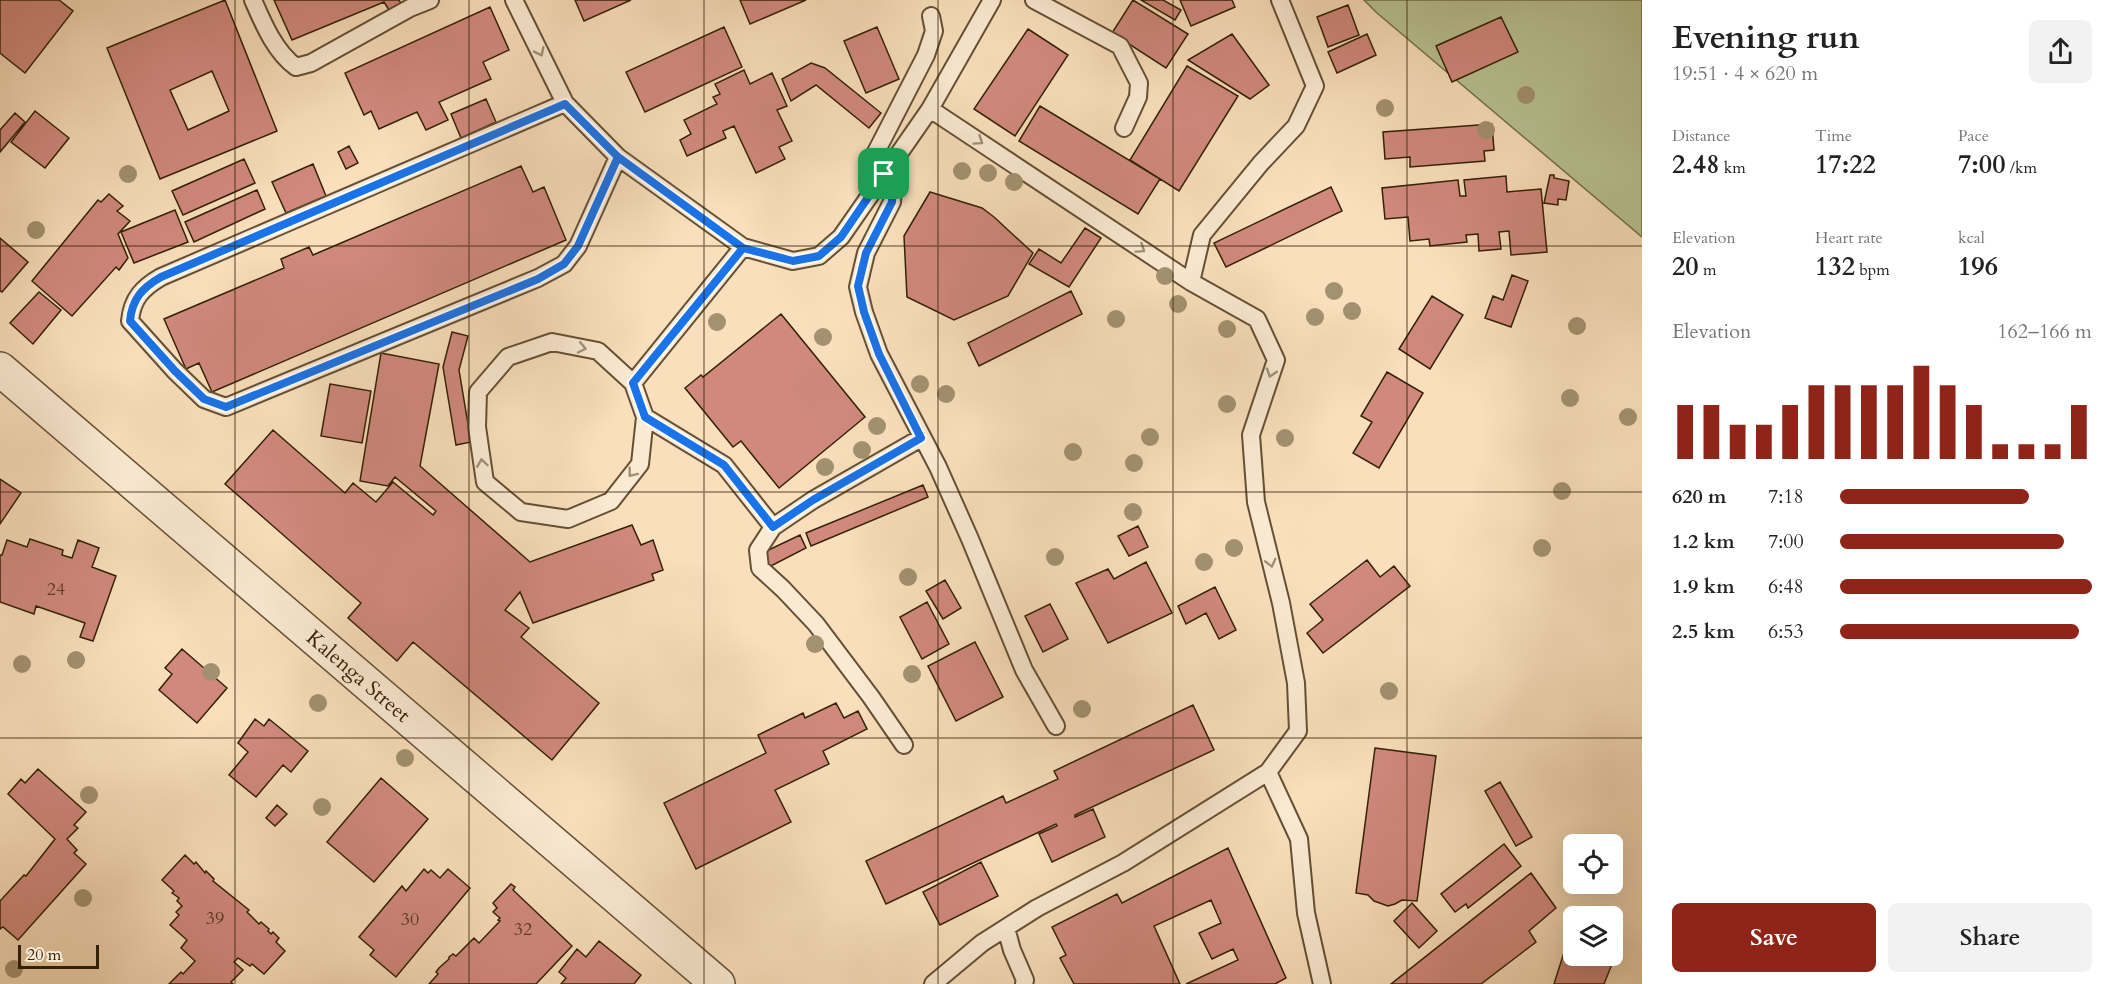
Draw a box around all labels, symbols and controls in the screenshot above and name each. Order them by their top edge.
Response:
text: Evening run [1672,15,1860,60]
button: share [2029,20,2092,83]
one-way arrow [533,46,544,57]
text: 19:51 · 4 × 620 m [1672,60,1818,87]
text: Distance [1672,125,1730,147]
text: Time [1815,125,1852,147]
text: Pace [1958,125,1989,147]
one-way arrow [972,134,983,145]
text: 2.48 [1672,147,1720,182]
text: 17:22 [1815,147,1876,182]
text: 7:00 [1958,147,2006,182]
pin [858,148,909,199]
icon: arrive [867,157,900,190]
text: km [1720,157,1746,179]
text: /km [2006,157,2037,179]
text: Elevation [1672,227,1736,249]
text: Heart rate [1815,227,1883,249]
text: kcal [1958,227,1985,249]
one-way arrow [1134,242,1145,253]
text: 20 [1672,249,1699,284]
text: 132 [1815,249,1855,284]
text: 196 [1958,249,1998,284]
text: m [1699,259,1716,281]
text: bpm [1855,259,1890,281]
text: Elevation [1672,318,1751,345]
text: 162–166 m [1997,318,2092,345]
one-way arrow [577,341,587,354]
one-way arrow [1266,367,1279,378]
one-way arrow [477,458,489,467]
one-way arrow [629,466,640,477]
text: 620 m [1672,483,1727,510]
text: 7:18 [1768,483,1804,510]
text: 1.2 km [1672,528,1735,555]
text: 7:00 [1768,528,1804,555]
one-way arrow [1264,558,1277,568]
text: 1.9 km [1672,573,1735,600]
text: 6:48 [1768,573,1804,600]
house number: 24 [47,577,65,602]
text: 2.5 km [1672,618,1735,645]
text: 6:53 [1768,618,1804,645]
street label: Kalenga Street [300,624,417,730]
map controls [1563,834,1623,966]
button: locate [1563,834,1623,894]
button: Save [1672,903,1876,972]
button: Share [1888,903,2092,972]
house number: 39 [206,906,224,931]
button: layers [1563,906,1623,966]
house number: 30 [401,907,419,932]
house number: 32 [514,917,532,942]
scale bar [18,942,99,970]
text: 20 m [27,944,61,966]

